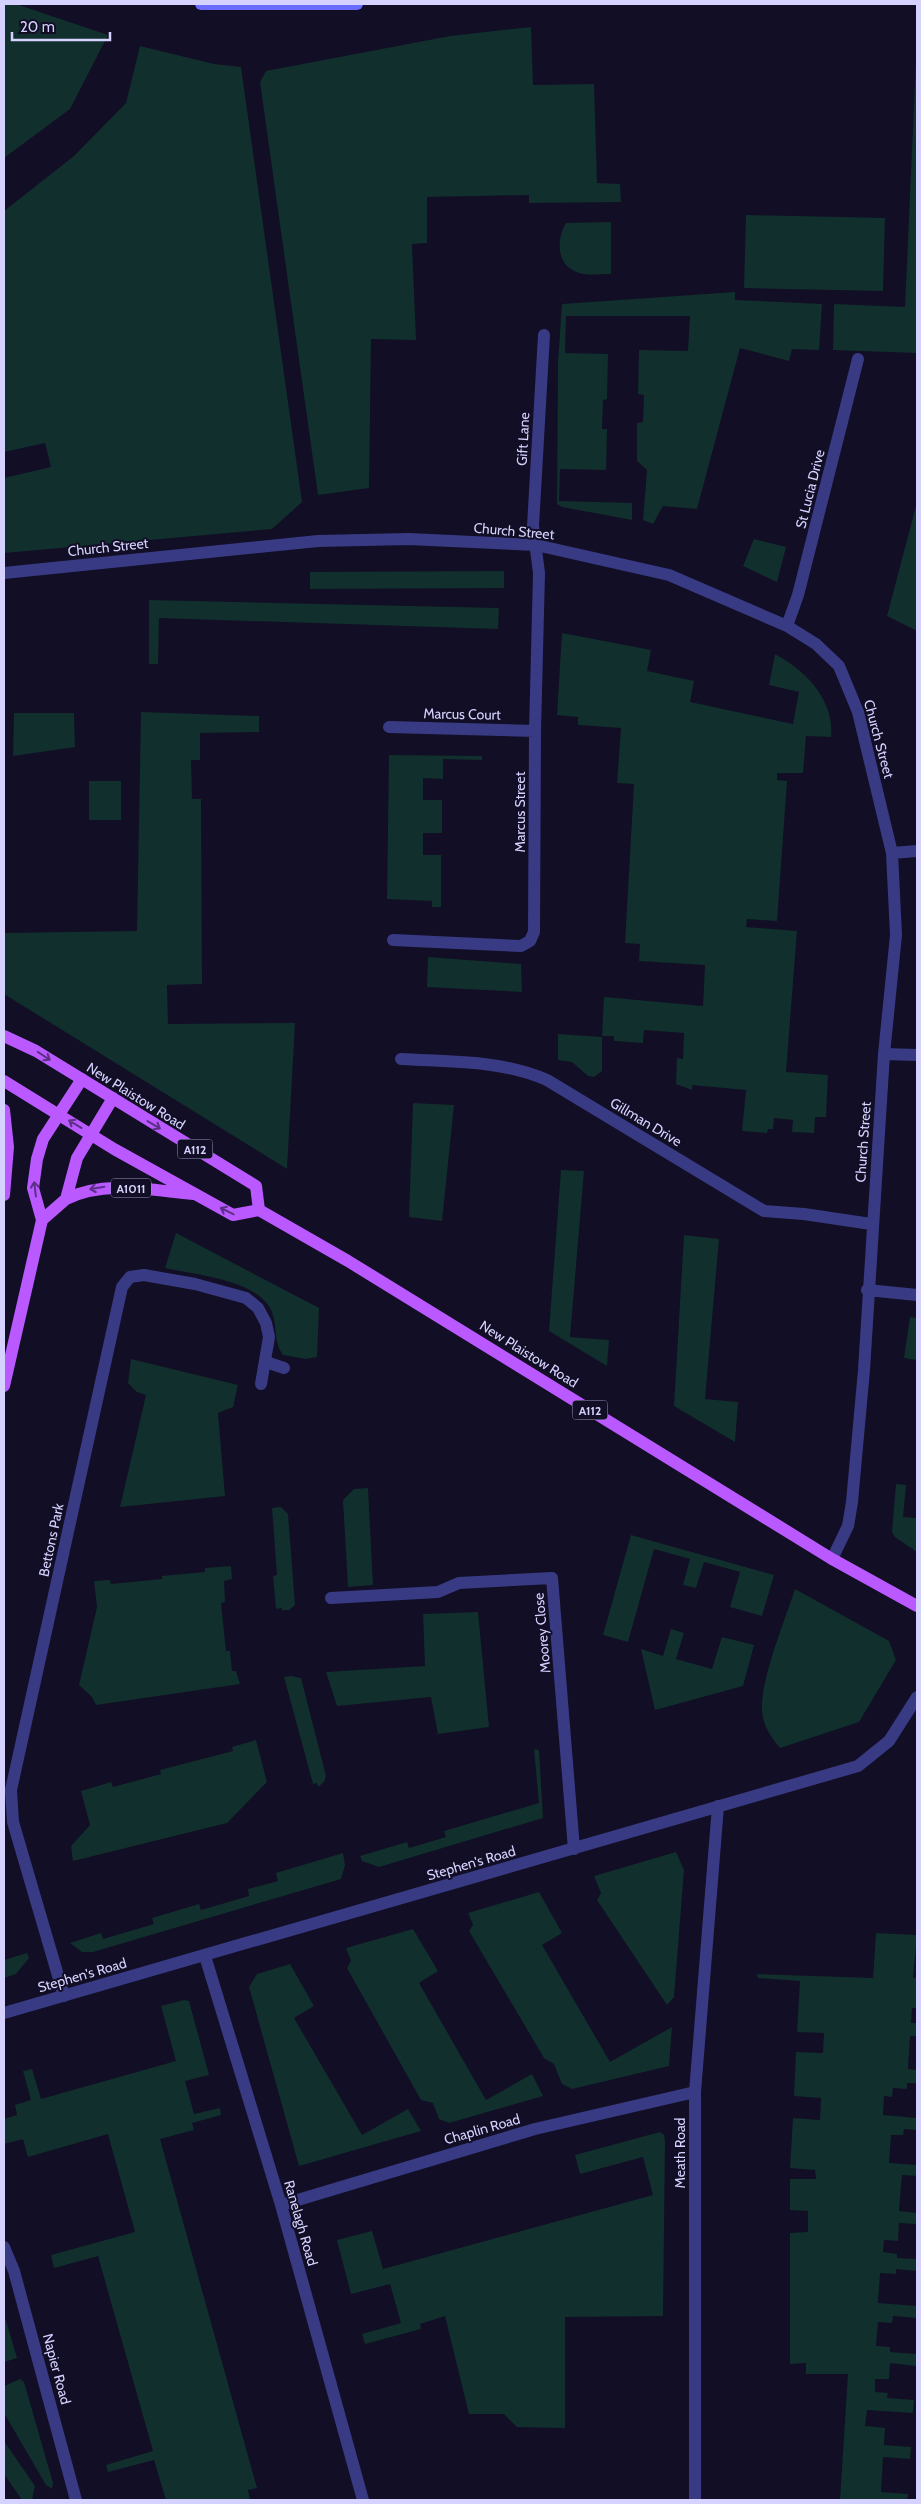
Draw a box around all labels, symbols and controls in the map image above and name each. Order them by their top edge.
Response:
scale bar [12,10,110,42]
text: 20 m [20,18,55,36]
street label: Gift Lane [513,412,533,466]
street label: St Lucia Drive [792,448,828,530]
street label: Church Street [473,519,555,544]
street label: Church Street [67,534,149,560]
street label: Church Street [860,698,898,781]
street label: Marcus Court [423,704,501,724]
street label: Marcus Street [511,771,529,852]
one-way arrow [36,1051,50,1061]
street label: New Plaistow Road [83,1058,189,1134]
street label: Gillman Drive [607,1094,685,1150]
street label: Church Street [851,1101,875,1183]
one-way arrow [68,1119,82,1129]
one-way arrow [147,1120,161,1130]
road number: A112 [178,1140,212,1158]
road number: A1011 [111,1178,151,1198]
one-way arrow [30,1182,40,1198]
one-way arrow [89,1184,105,1194]
one-way arrow [220,1205,235,1215]
street label: New Plaistow Road [476,1316,582,1392]
road number: A112 [572,1400,608,1420]
street label: Bettons Park [34,1501,68,1578]
street label: Moorey Close [530,1592,554,1674]
street label: Stephen's Road [425,1842,517,1884]
street label: Stephen's Road [36,1954,128,1996]
street label: Chaplin Road [442,2110,522,2148]
street label: Meath Road [671,2118,689,2188]
street label: Ranelagh Road [280,2178,322,2268]
street label: Napier Road [39,2332,75,2406]

